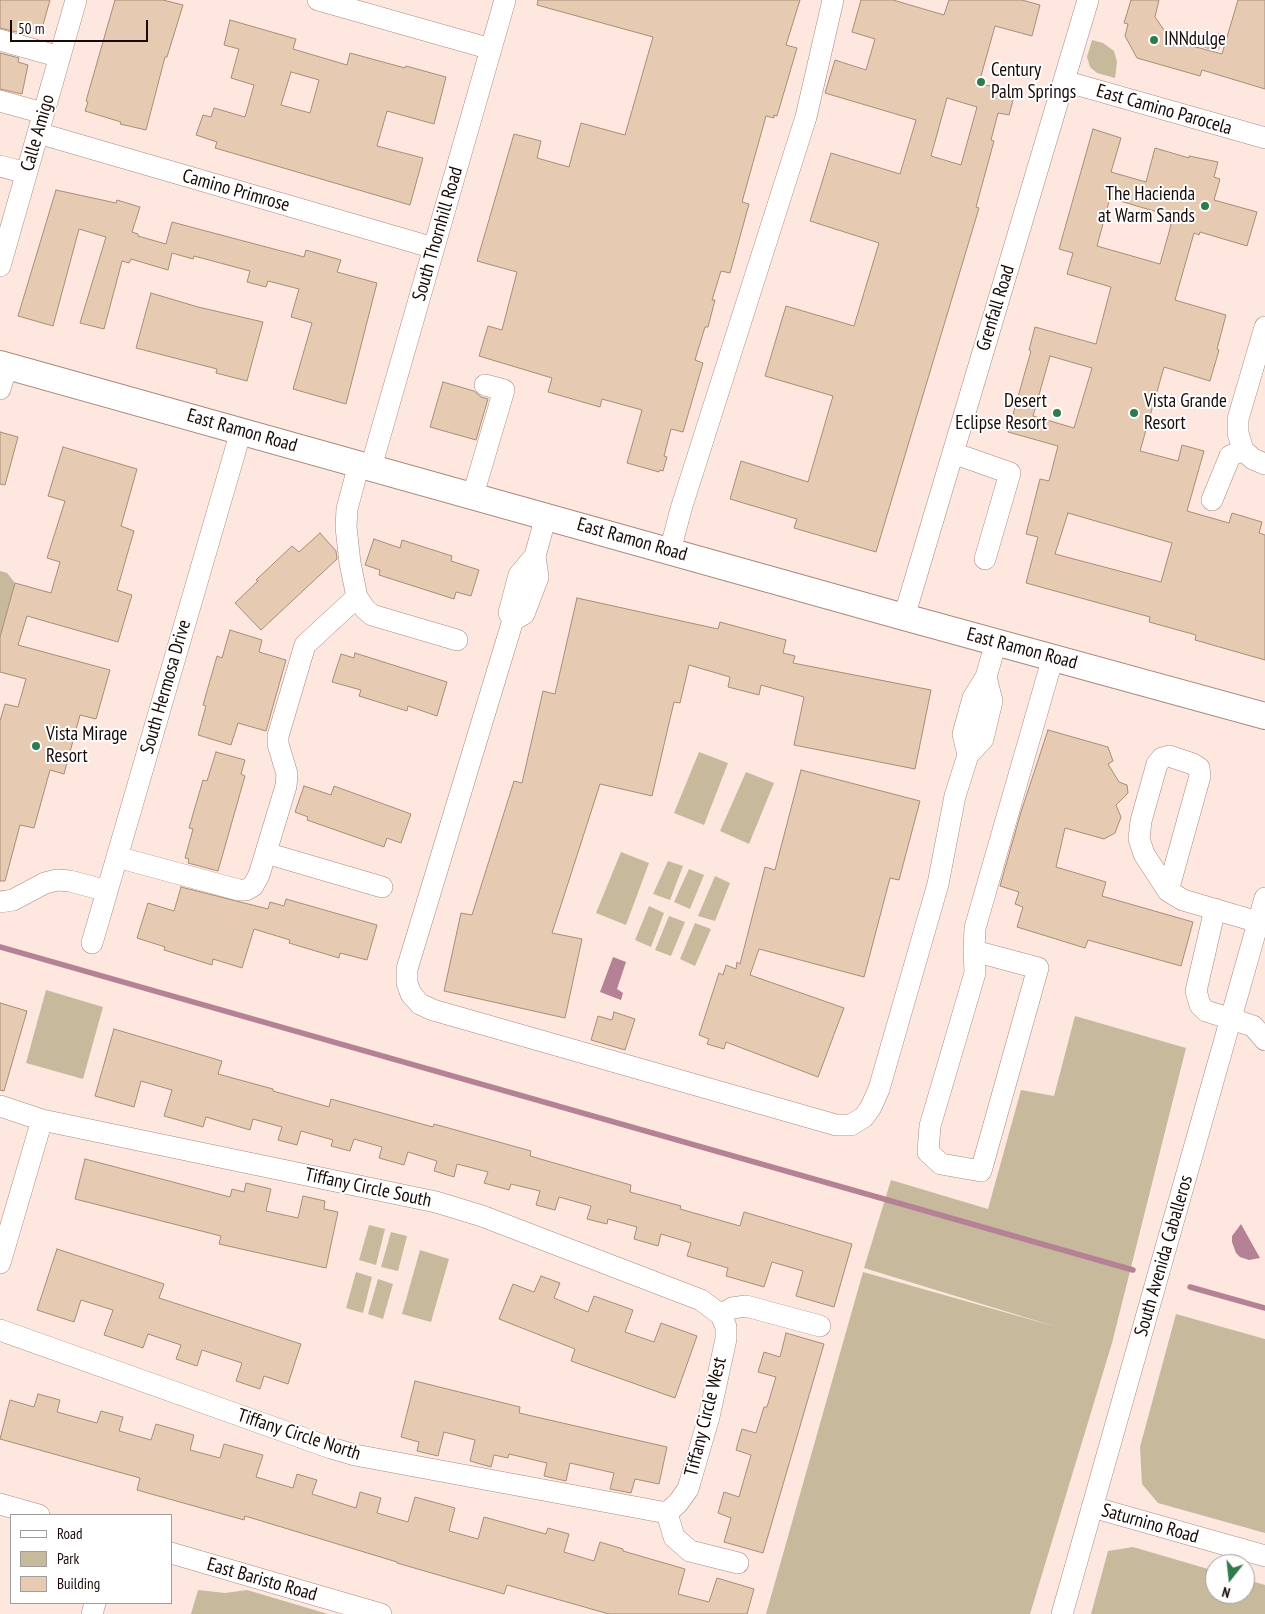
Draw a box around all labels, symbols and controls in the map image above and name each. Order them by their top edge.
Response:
scale bar [12,10,150,42]
text: 50 m [18,19,44,38]
place label: INNdulge [1164,29,1226,51]
marker: INNdulge [1148,34,1160,46]
place label: Century Palm Springs [991,60,1076,104]
marker: Century Palm Springs [975,76,987,88]
street label: East Camino Parocela [1094,80,1234,140]
street label: Calle Amigo [16,92,60,174]
street label: South Thornhill Road [408,164,468,304]
street label: Camino Primrose [180,165,292,217]
place label: The Hacienda at Warm Sands [1098,184,1195,228]
marker: The Hacienda at Warm Sands [1199,200,1211,212]
street label: Grenfall Road [972,262,1020,354]
place label: Desert Eclipse Resort [955,391,1047,435]
place label: Vista Grande Resort [1144,391,1227,435]
street label: East Ramon Road [184,404,300,458]
marker: Desert Eclipse Resort [1051,407,1063,419]
marker: Vista Grande Resort [1128,407,1140,419]
street label: East Ramon Road [574,513,690,567]
street label: South Hermosa Drive [136,617,196,757]
street label: East Ramon Road [964,623,1080,675]
place label: Vista Mirage Resort [46,724,127,768]
marker: Vista Mirage Resort [30,740,42,752]
street label: Tiffany Circle South [303,1163,433,1213]
street label: South Avenida Caballeros [1130,1173,1198,1339]
street label: Tiffany Circle West [680,1355,732,1479]
street label: Tiffany Circle North [234,1404,364,1466]
street label: Saturnino Road [1099,1499,1201,1549]
legend [10,1514,172,1604]
text: Road [57,1524,83,1543]
text: Park [57,1549,79,1568]
street label: East Baristo Road [204,1553,320,1607]
north arrow [1205,1554,1255,1604]
text: Building [57,1574,100,1593]
text: N [1220,1583,1232,1602]

